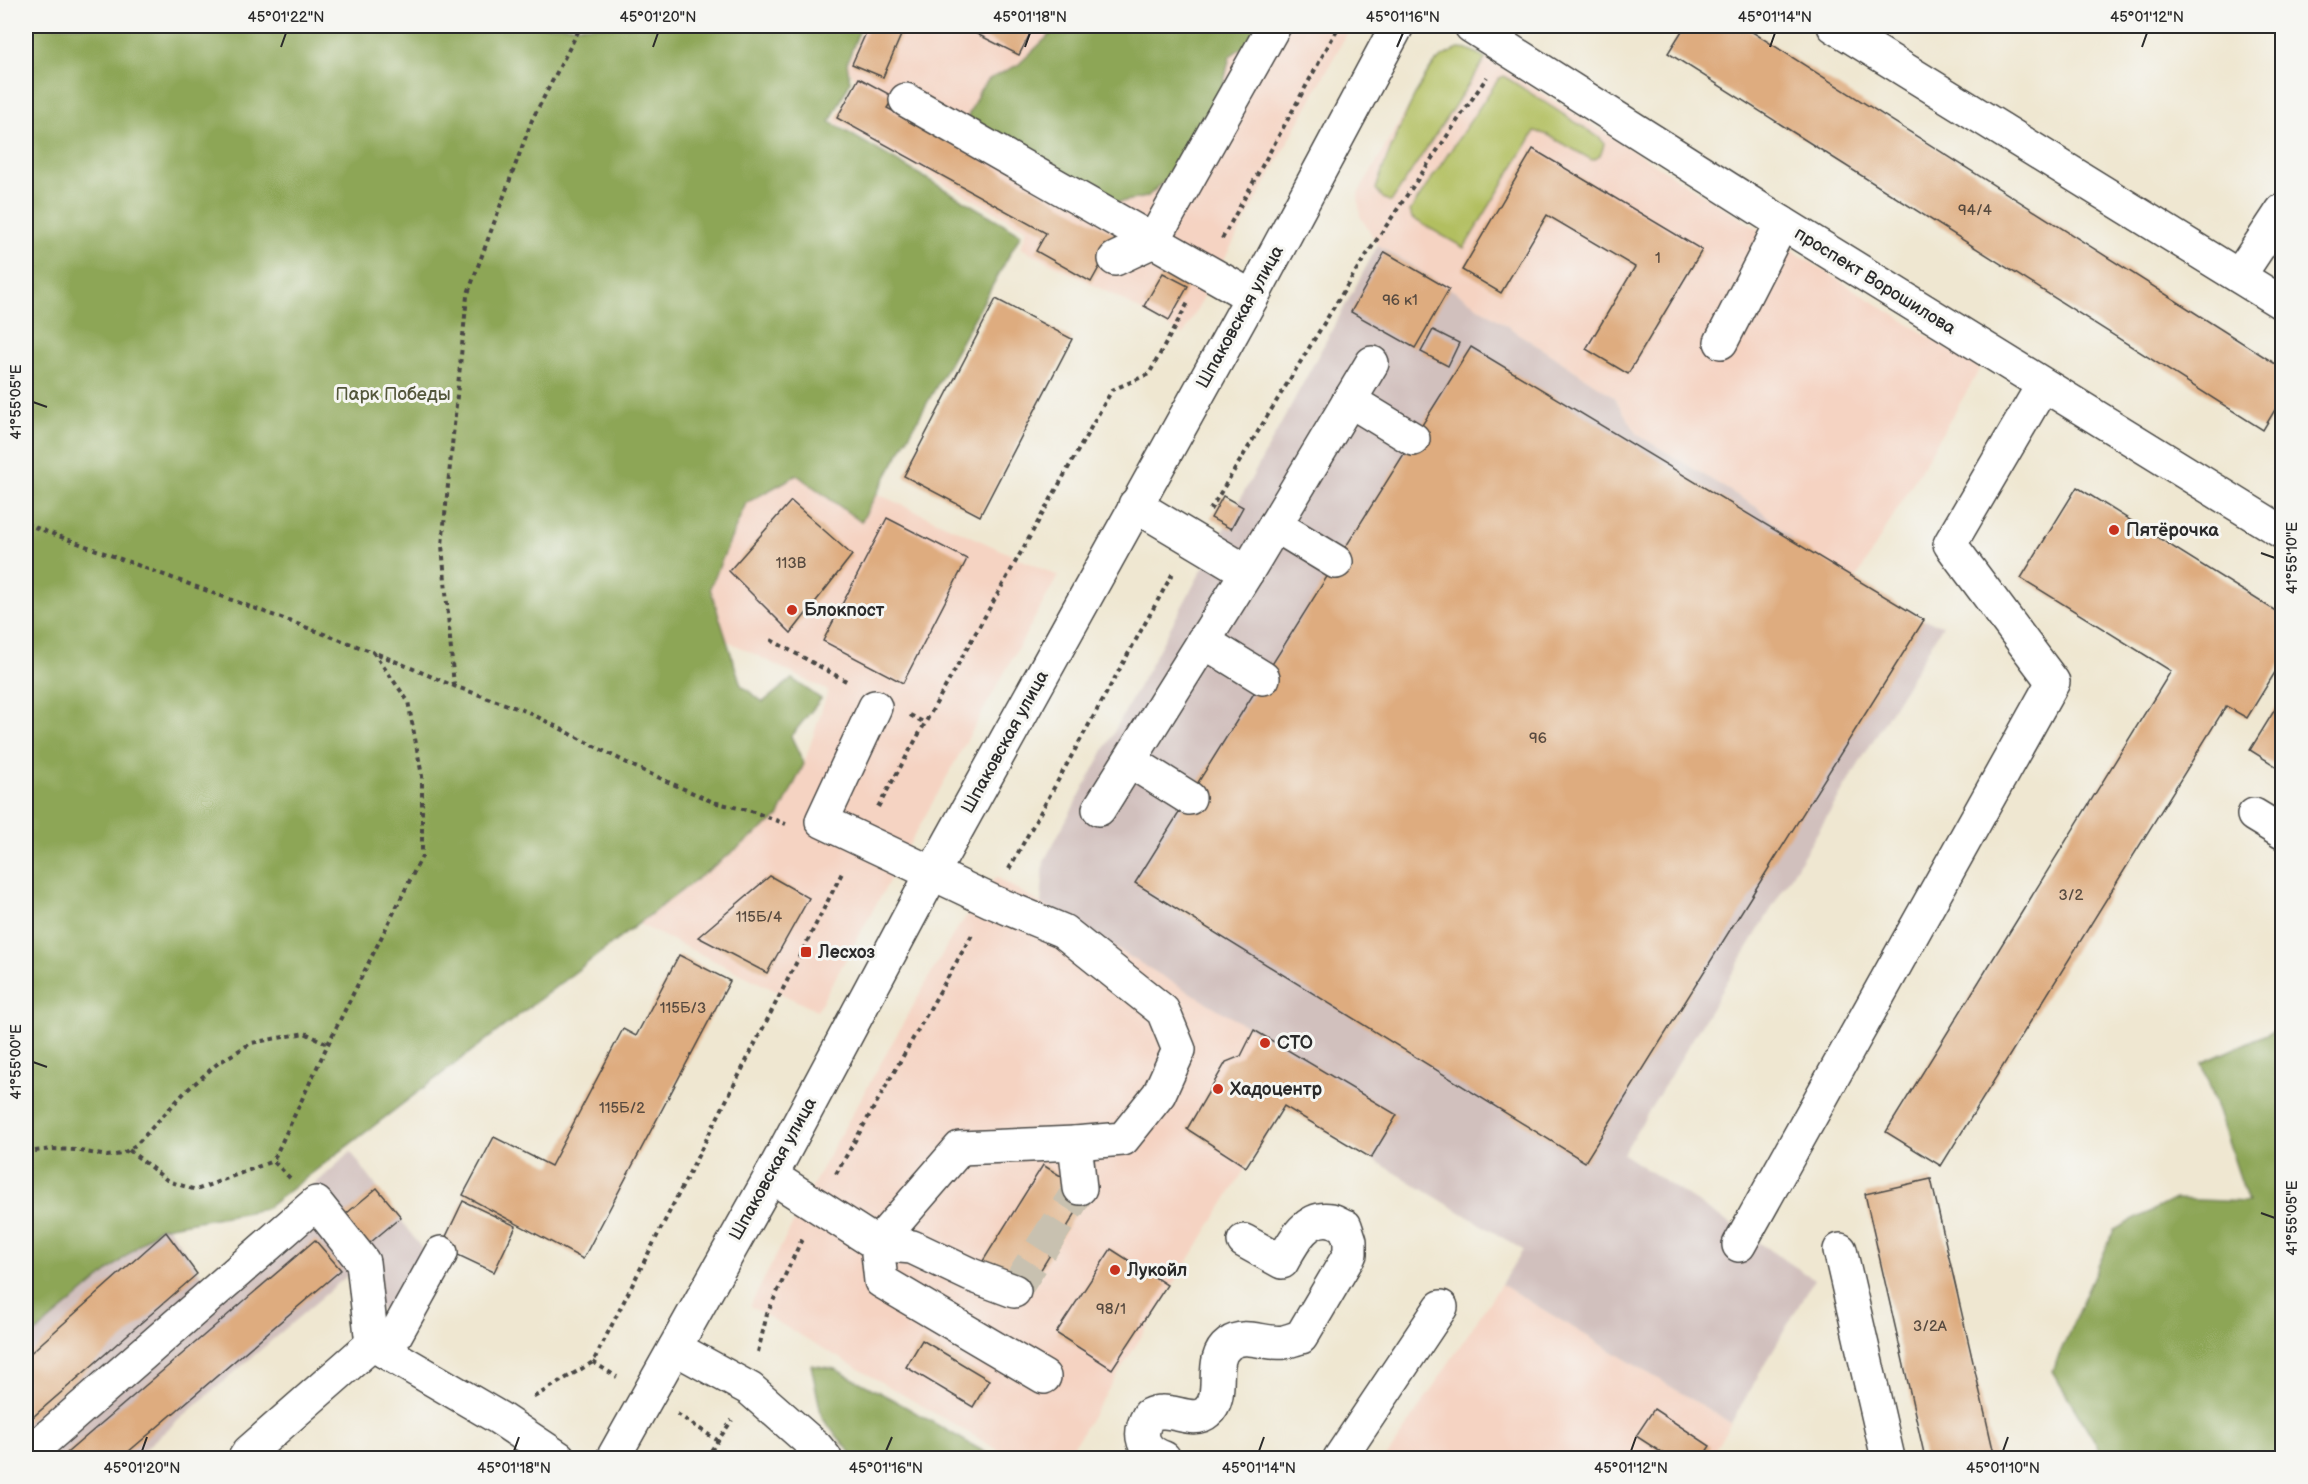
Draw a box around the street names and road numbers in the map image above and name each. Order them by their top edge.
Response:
street label: проспект Ворошилова [1791,223,1960,339]
street label: Шпаковская улица [1192,242,1288,392]
street label: Шпаковская улица [957,667,1053,817]
street label: Шпаковская улица [725,1094,821,1244]

